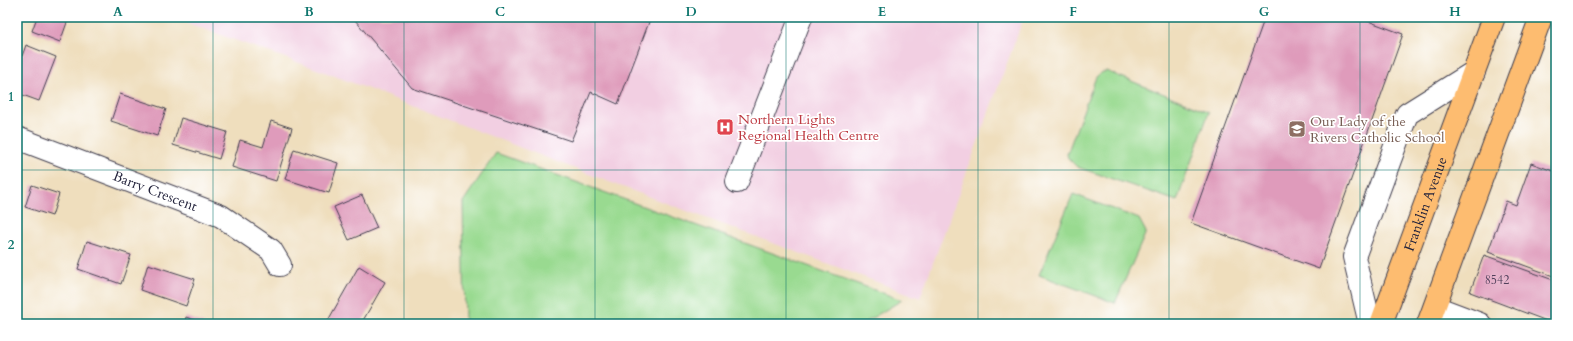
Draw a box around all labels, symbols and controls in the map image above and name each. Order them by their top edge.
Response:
text: A [113,3,123,21]
text: B [304,3,314,21]
text: C [495,3,505,21]
text: D [685,3,697,21]
text: E [878,3,886,21]
text: F [1069,3,1077,21]
text: G [1259,3,1270,21]
text: H [1449,3,1461,21]
text: 1 [8,88,14,106]
place label: Northern Lights Regional Health Centre [738,110,879,145]
place label: Our Lady of the Rivers Catholic School [1310,112,1445,147]
hospital icon: Northern Lights Regional Health Centre [715,117,735,137]
school or university icon: Our Lady of the Rivers Catholic School [1287,119,1307,139]
street label: Franklin Avenue [1400,154,1452,254]
street label: Barry Crescent [110,167,201,216]
text: 2 [8,236,15,254]
house number: 8542 [1485,272,1509,288]

